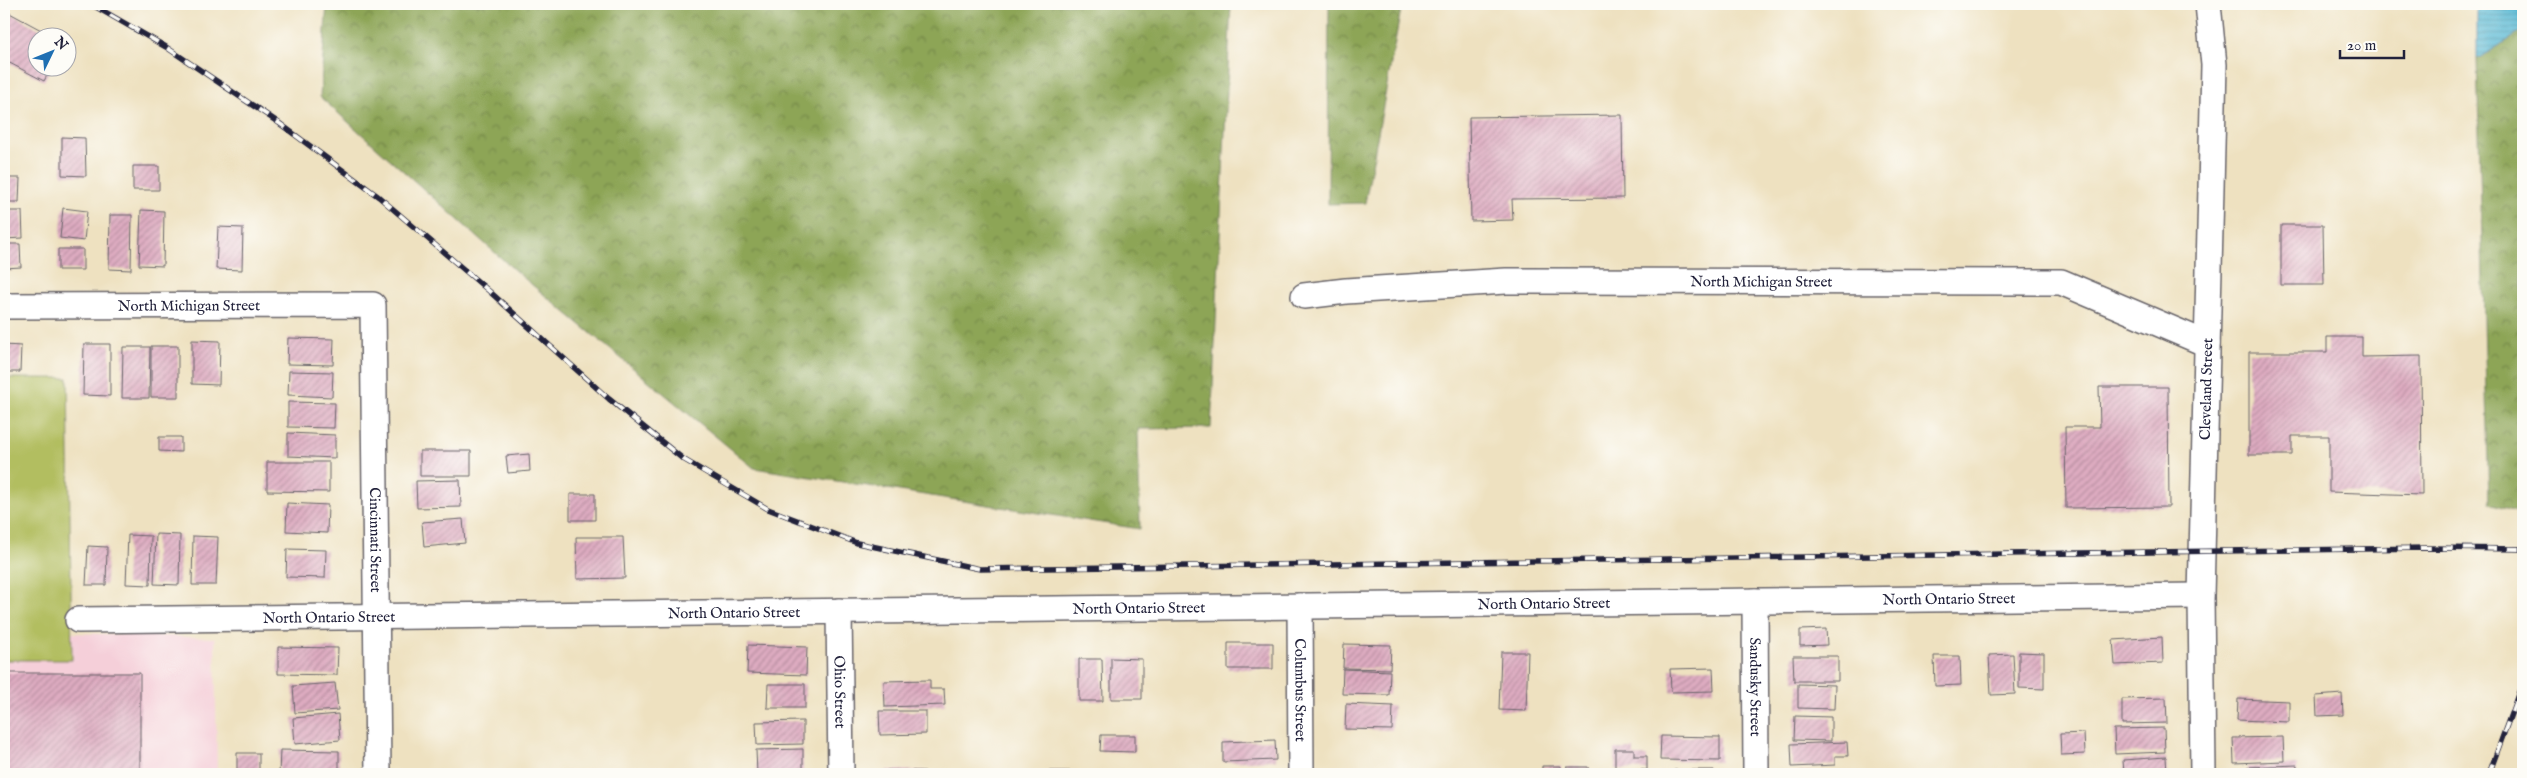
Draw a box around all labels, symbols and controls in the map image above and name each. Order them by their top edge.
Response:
north arrow [28,28,78,78]
scale bar [2340,28,2403,60]
text: N [49,33,71,54]
text: 20 m [2347,36,2377,55]
street label: North Michigan Street [1690,272,1833,292]
street label: North Michigan Street [118,296,260,316]
street label: Cleveland Street [2196,338,2217,440]
street label: Cincinnati Street [365,487,385,593]
street label: North Ontario Street [1882,589,2015,610]
street label: North Ontario Street [1477,594,1610,614]
street label: North Ontario Street [1072,598,1205,619]
street label: North Ontario Street [667,603,800,623]
street label: North Ontario Street [263,607,395,628]
street label: Sandusky Street [1745,637,1765,737]
street label: Columbus Street [1290,638,1310,742]
street label: Ohio Street [830,655,849,729]

